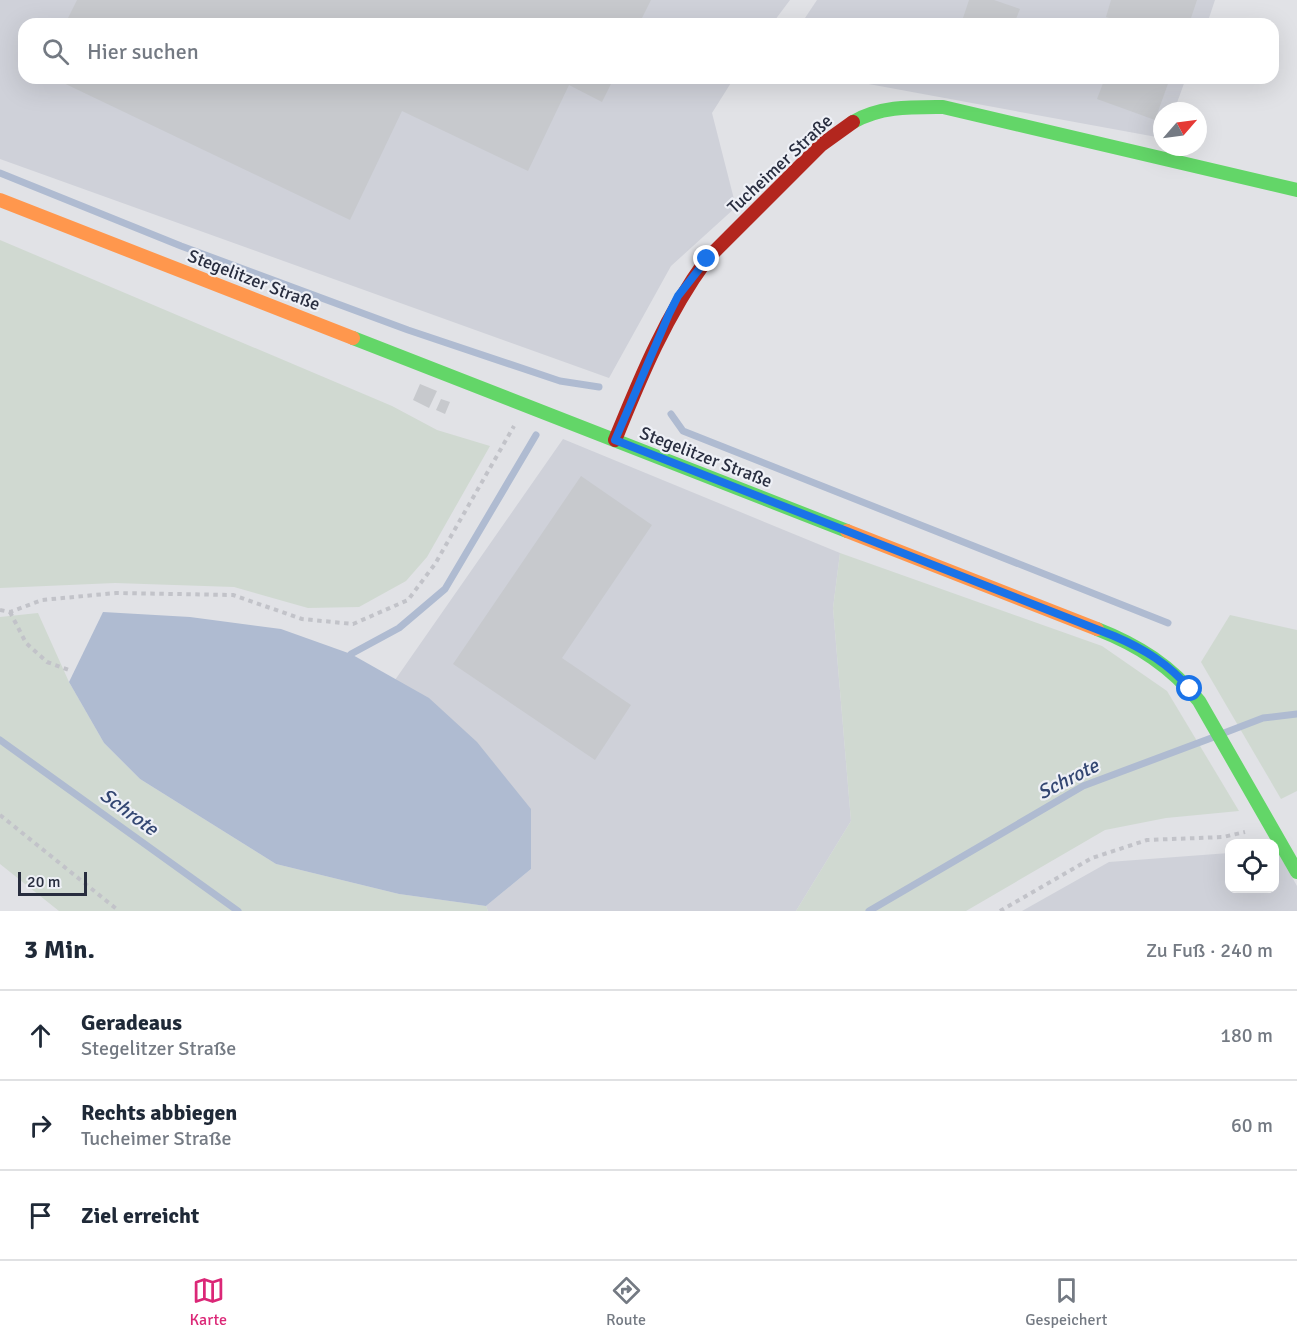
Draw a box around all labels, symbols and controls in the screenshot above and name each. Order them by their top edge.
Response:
search box [18,18,1279,84]
icon: search [39,35,72,68]
text: Hier suchen [87,38,199,65]
north arrow [1153,102,1207,156]
street label: Tucheimer Straße [723,110,837,218]
street label: Stegelitzer Straße [185,245,323,315]
route end [693,245,719,271]
street label: Stegelitzer Straße [637,422,775,492]
route start [1176,675,1202,701]
water label: Schrote [1033,753,1104,805]
water label: Schrote [95,783,164,842]
map controls [1225,839,1279,893]
button: locate [1225,839,1279,893]
scale bar [18,869,87,896]
text: 20 m [27,872,61,892]
text: 3 Min. [24,934,95,966]
text: Zu Fuß · 240 m [1146,938,1273,963]
text: Geradeaus [81,1009,182,1036]
icon: ahead [24,1019,57,1052]
text: 180 m [1220,1023,1273,1048]
text: Stegelitzer Straße [81,1036,236,1061]
text: Rechts abbiegen [81,1099,237,1126]
icon: right [24,1109,57,1142]
text: 60 m [1231,1113,1273,1138]
text: Tucheimer Straße [81,1126,232,1151]
icon: arrive [24,1199,57,1232]
text: Ziel erreicht [81,1202,199,1229]
tab: Karte [190,1274,227,1330]
tab: Route [606,1274,646,1330]
tab: Gespeichert [1025,1274,1107,1330]

